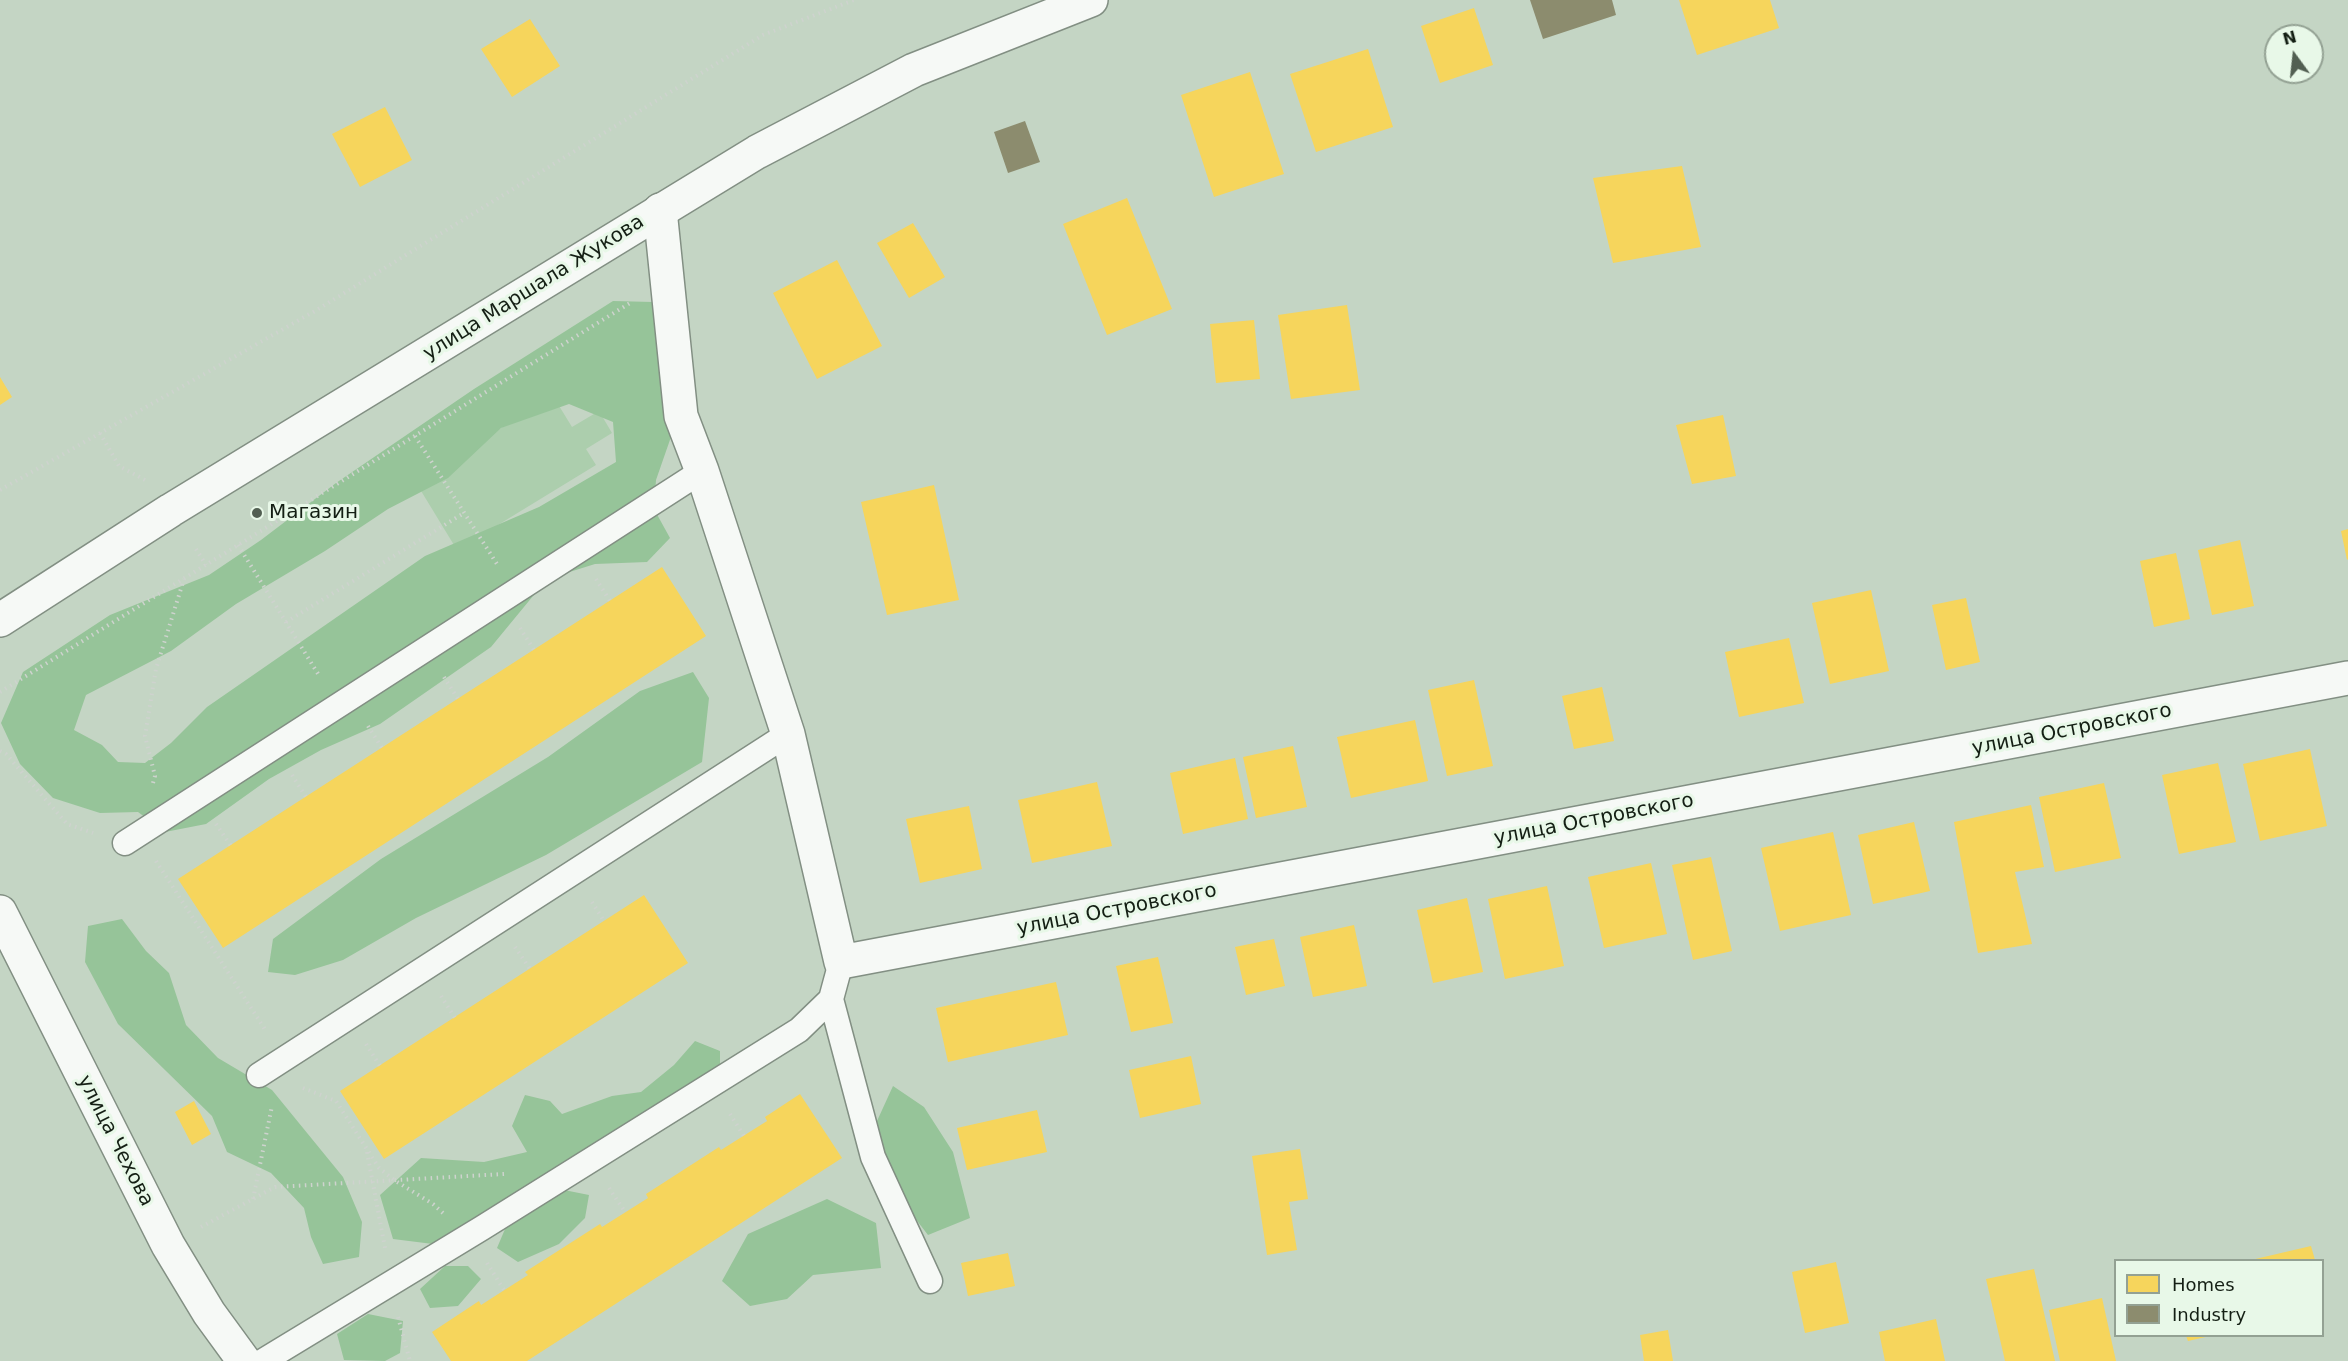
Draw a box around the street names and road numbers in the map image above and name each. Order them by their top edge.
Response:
street label: улица Маршала Жукова [419,210,649,366]
street label: улица Островского [1970,699,2174,761]
street label: улица Островского [1492,789,1696,851]
street label: улица Островского [1015,879,1219,941]
street label: улица Чехова [72,1071,158,1211]

